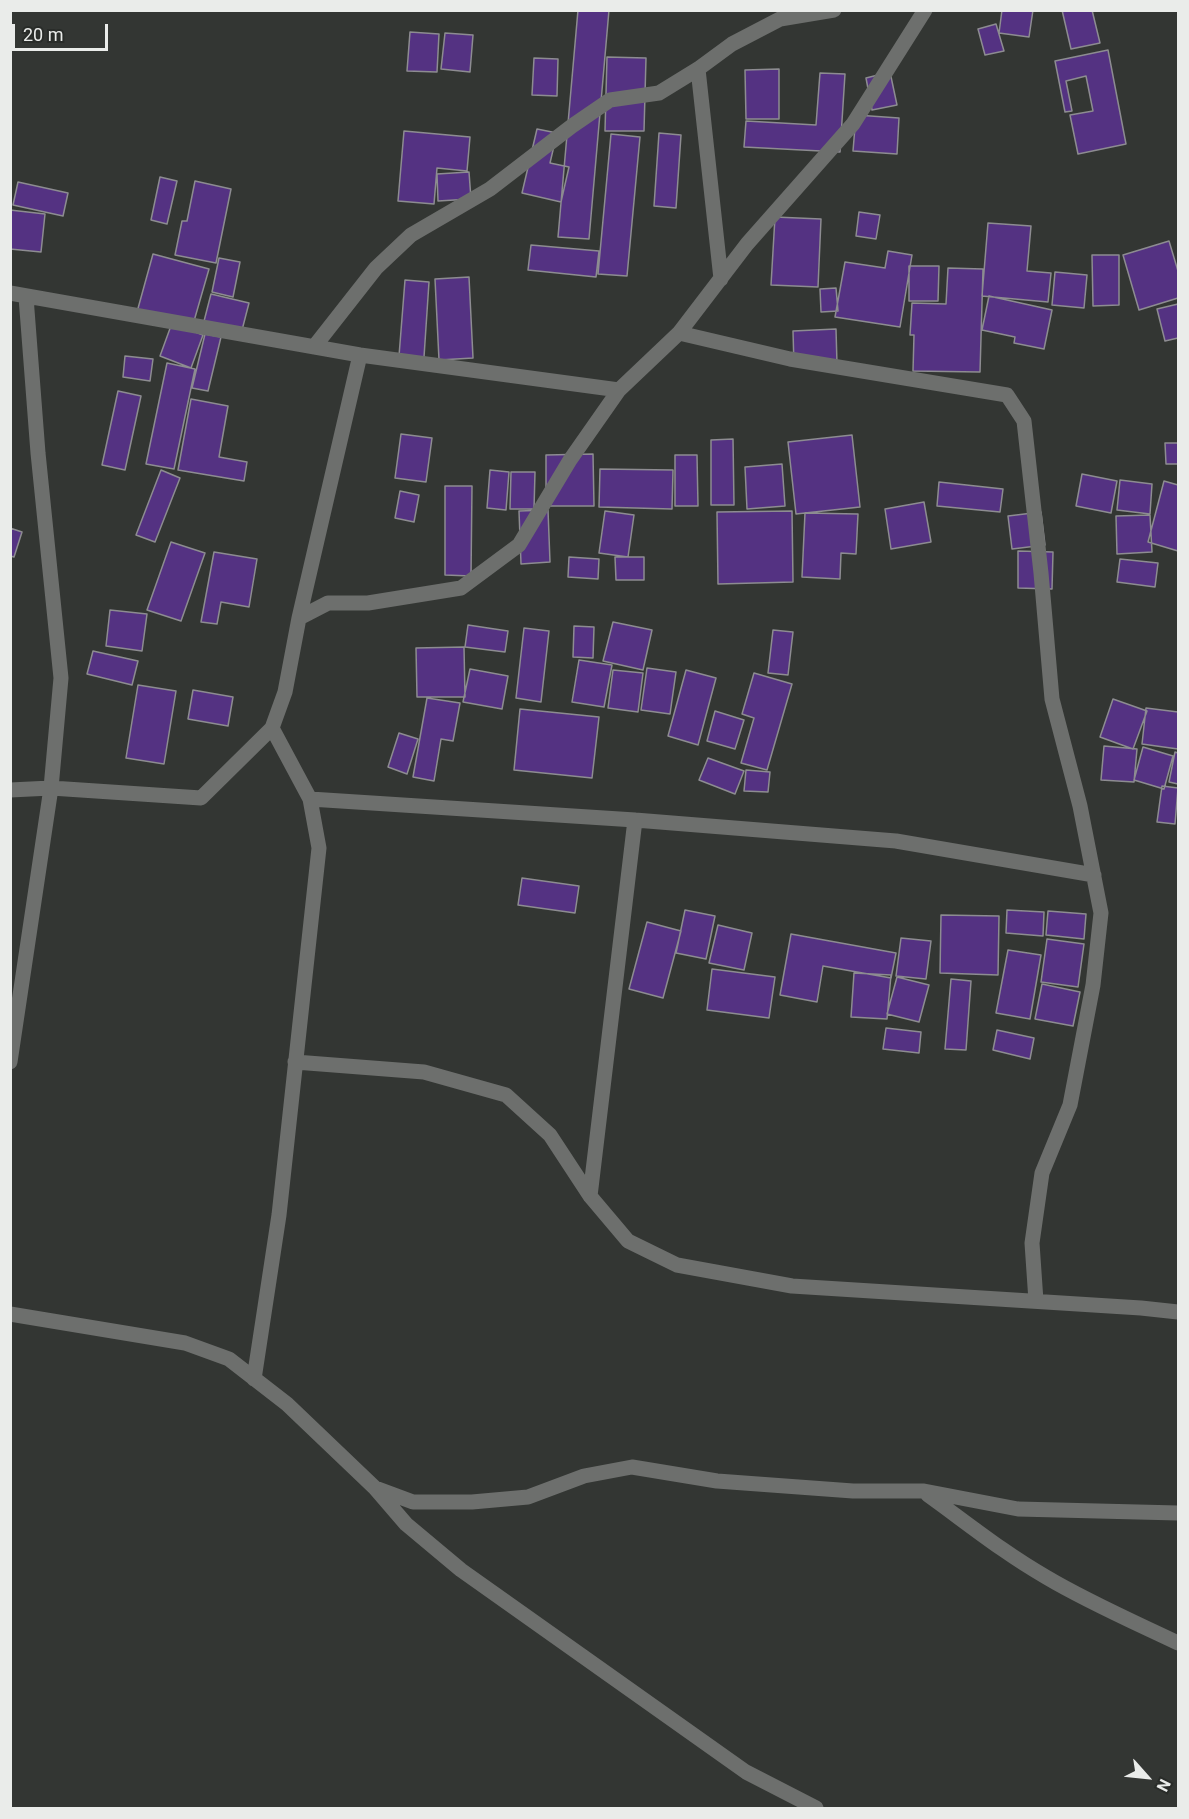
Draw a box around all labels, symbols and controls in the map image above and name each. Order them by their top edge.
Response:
scale bar [15,12,111,50]
text: 20 m [23,24,63,45]
north arrow [1117,1747,1177,1807]
text: N [1152,1776,1175,1795]

